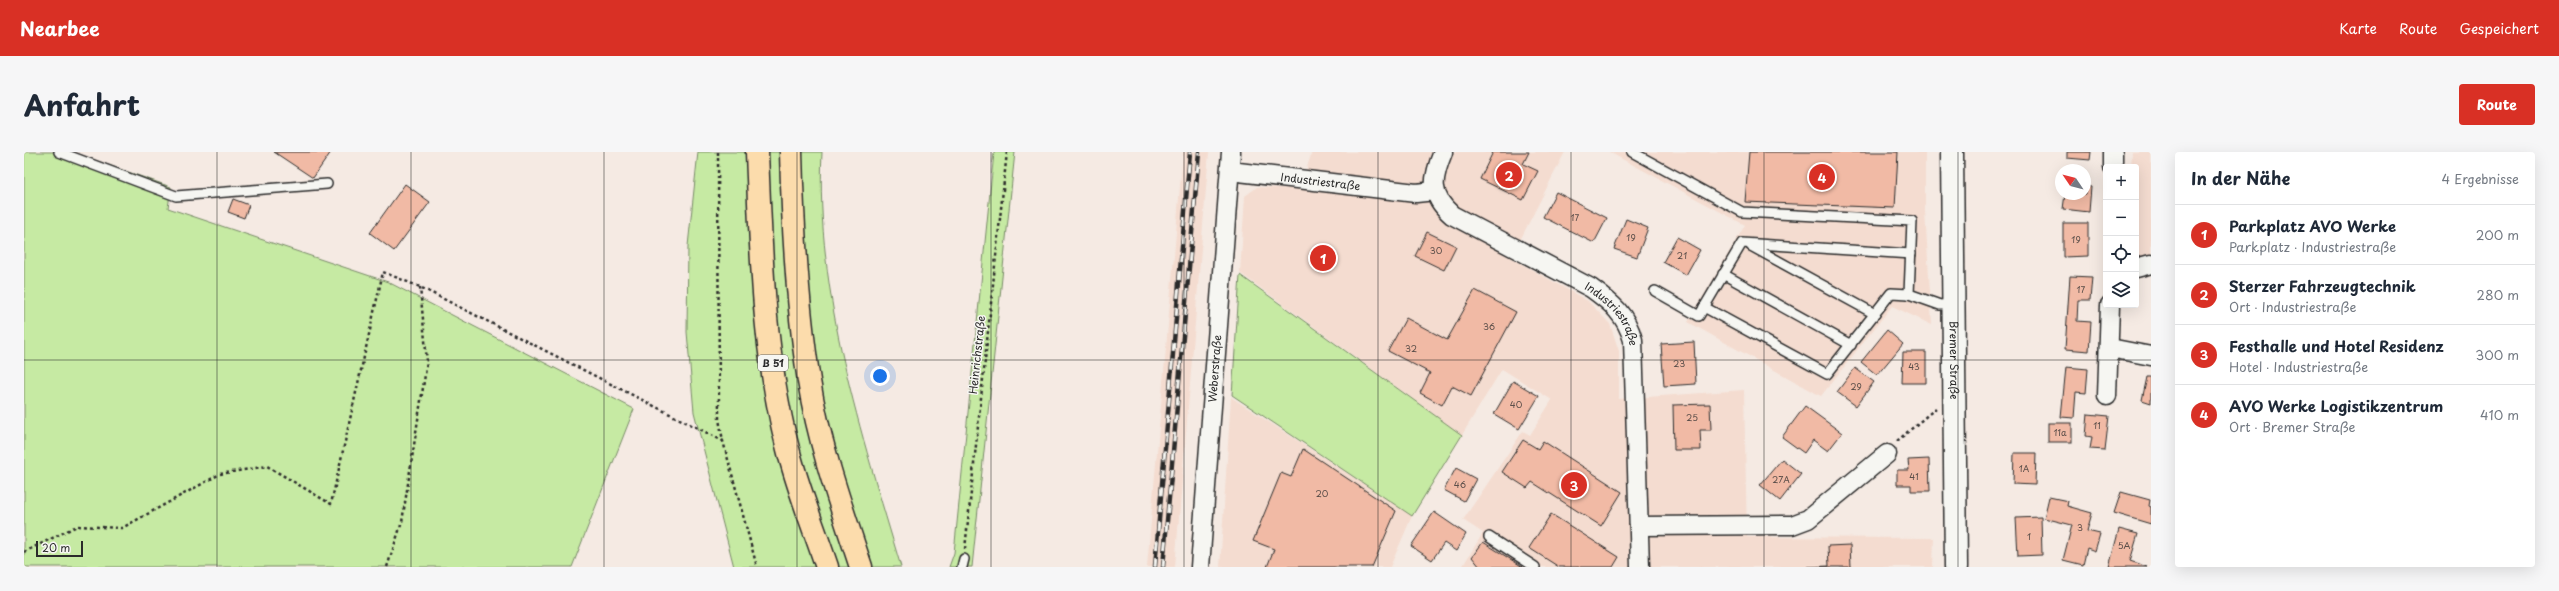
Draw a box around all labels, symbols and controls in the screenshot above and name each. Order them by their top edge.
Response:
text: Nearbee [20,14,100,42]
text: Karte [2339,18,2377,39]
text: Route [2399,18,2437,39]
text: Gespeichert [2459,18,2539,39]
text: Anfahrt [24,83,140,126]
button: Route [2459,84,2535,125]
pin: 2 [1496,160,1522,190]
pin: 4 [1809,162,1835,192]
north arrow [2055,164,2091,200]
map controls [2103,164,2139,308]
button: + [2103,164,2139,200]
text: In der Nähe [2191,165,2290,191]
street label: Industriestraße [1280,168,1361,194]
text: 4 Ergebnisse [2442,169,2519,188]
button: − [2103,200,2139,236]
house number: 17 [1571,210,1580,224]
text: Parkplatz AVO Werke [2229,214,2396,237]
text: 1 [2201,225,2207,244]
text: 200 m [2476,225,2519,244]
house number: 19 [1626,230,1636,244]
house number: 19 [2071,232,2081,246]
button: locate [2103,236,2139,272]
text: Parkplatz · Industriestraße [2229,237,2396,256]
pin: 1 [1310,243,1336,273]
house number: 30 [1430,243,1443,257]
house number: 21 [1677,248,1687,262]
button: layers [2103,272,2139,308]
text: Sterzer Fahrzeugtechnik [2229,274,2416,297]
street label: Industriestraße [1582,277,1642,346]
house number: 17 [2077,282,2086,296]
text: 2 [2199,285,2209,304]
text: 280 m [2477,285,2519,304]
text: Ort · Industriestraße [2229,297,2356,316]
street label: Heinrichstraße [964,315,989,395]
house number: 36 [1483,319,1495,333]
street label: Bremer Straße [1946,321,1963,400]
street label: Weberstraße [1203,334,1225,403]
text: Festhalle und Hotel Residenz [2229,334,2444,357]
house number: 32 [1405,341,1417,355]
text: 3 [2200,345,2208,364]
text: 300 m [2475,345,2519,364]
road number: B 51 [758,355,788,371]
house number: 23 [1673,356,1685,370]
text: Hotel · Industriestraße [2229,357,2368,376]
house number: 43 [1908,359,1920,373]
your location [870,366,890,386]
house number: 29 [1850,379,1862,393]
text: AVO Werke Logistikzentrum [2229,394,2443,417]
house number: 40 [1510,397,1523,411]
text: 4 [2200,405,2208,424]
text: 410 m [2480,405,2519,424]
house number: 25 [1686,410,1698,424]
text: Ort · Bremer Straße [2229,417,2356,436]
house number: 11 [2093,418,2101,432]
house number: 11a [2053,425,2067,439]
house number: 1A [2019,461,2030,475]
house number: 41 [1909,469,1919,483]
pin: 3 [1561,470,1587,500]
house number: 27A [1772,472,1790,486]
house number: 46 [1454,477,1466,491]
house number: 20 [1316,486,1329,500]
house number: 3 [2077,520,2083,534]
house number: 1 [2027,529,2031,543]
house number: 5A [2118,538,2130,552]
scale bar [36,539,83,558]
text: 20 m [42,539,70,556]

